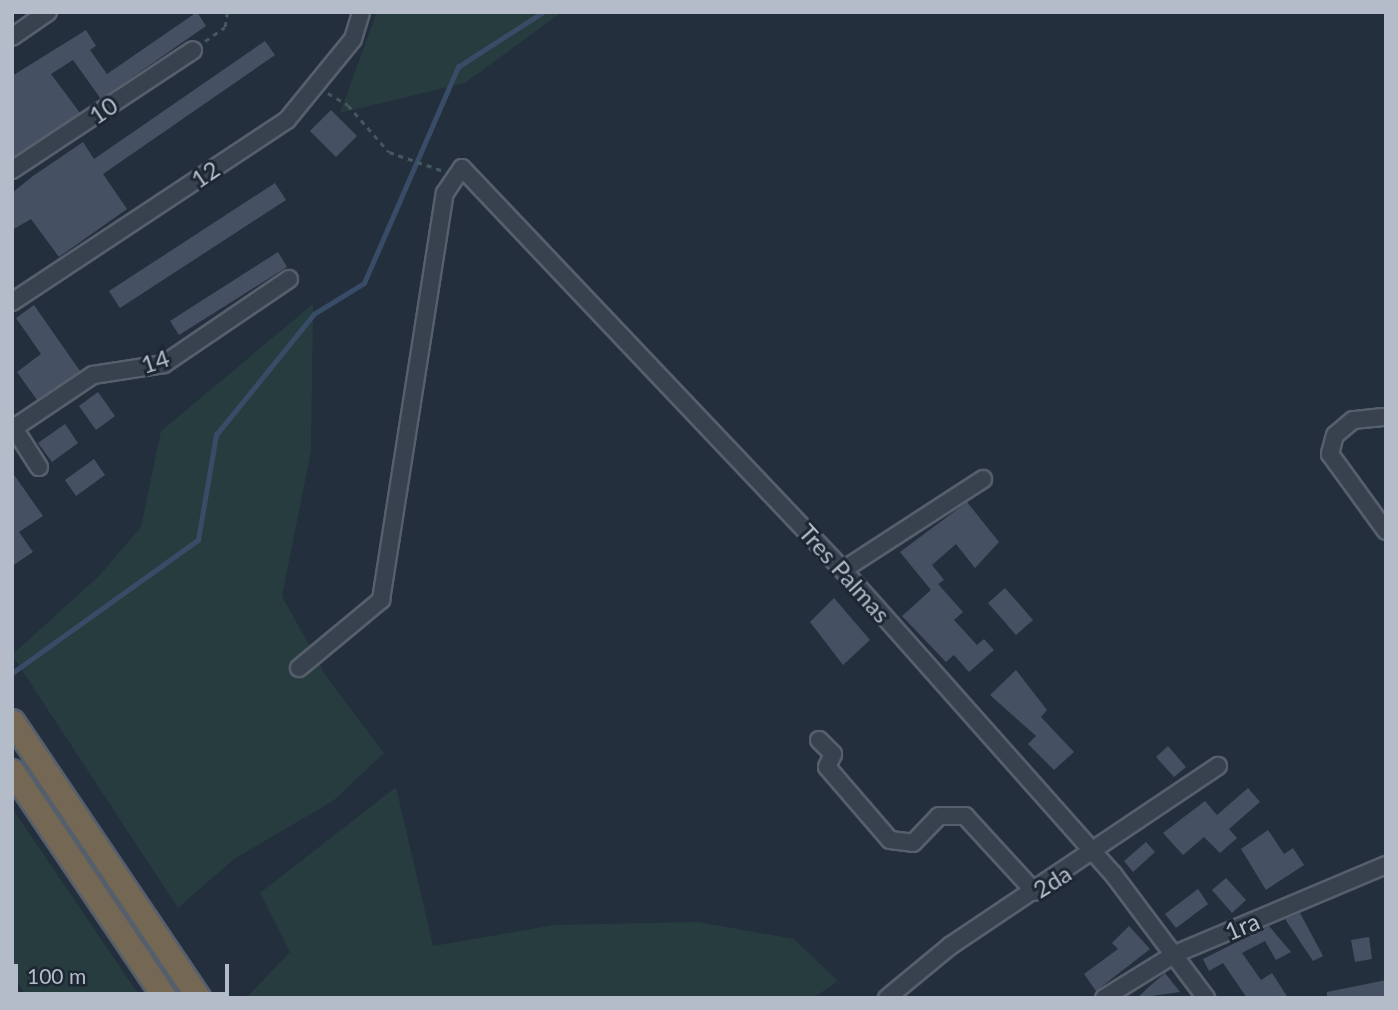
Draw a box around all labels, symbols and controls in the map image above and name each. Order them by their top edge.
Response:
street label: 10 [83,90,123,130]
street label: 12 [185,154,225,194]
street label: 14 [137,343,173,379]
street label: Tres Palmas [793,518,897,628]
street label: 2da [1028,858,1076,904]
street label: 1ra [1221,906,1263,946]
scale bar [18,950,233,994]
text: 100 m [27,963,86,988]

